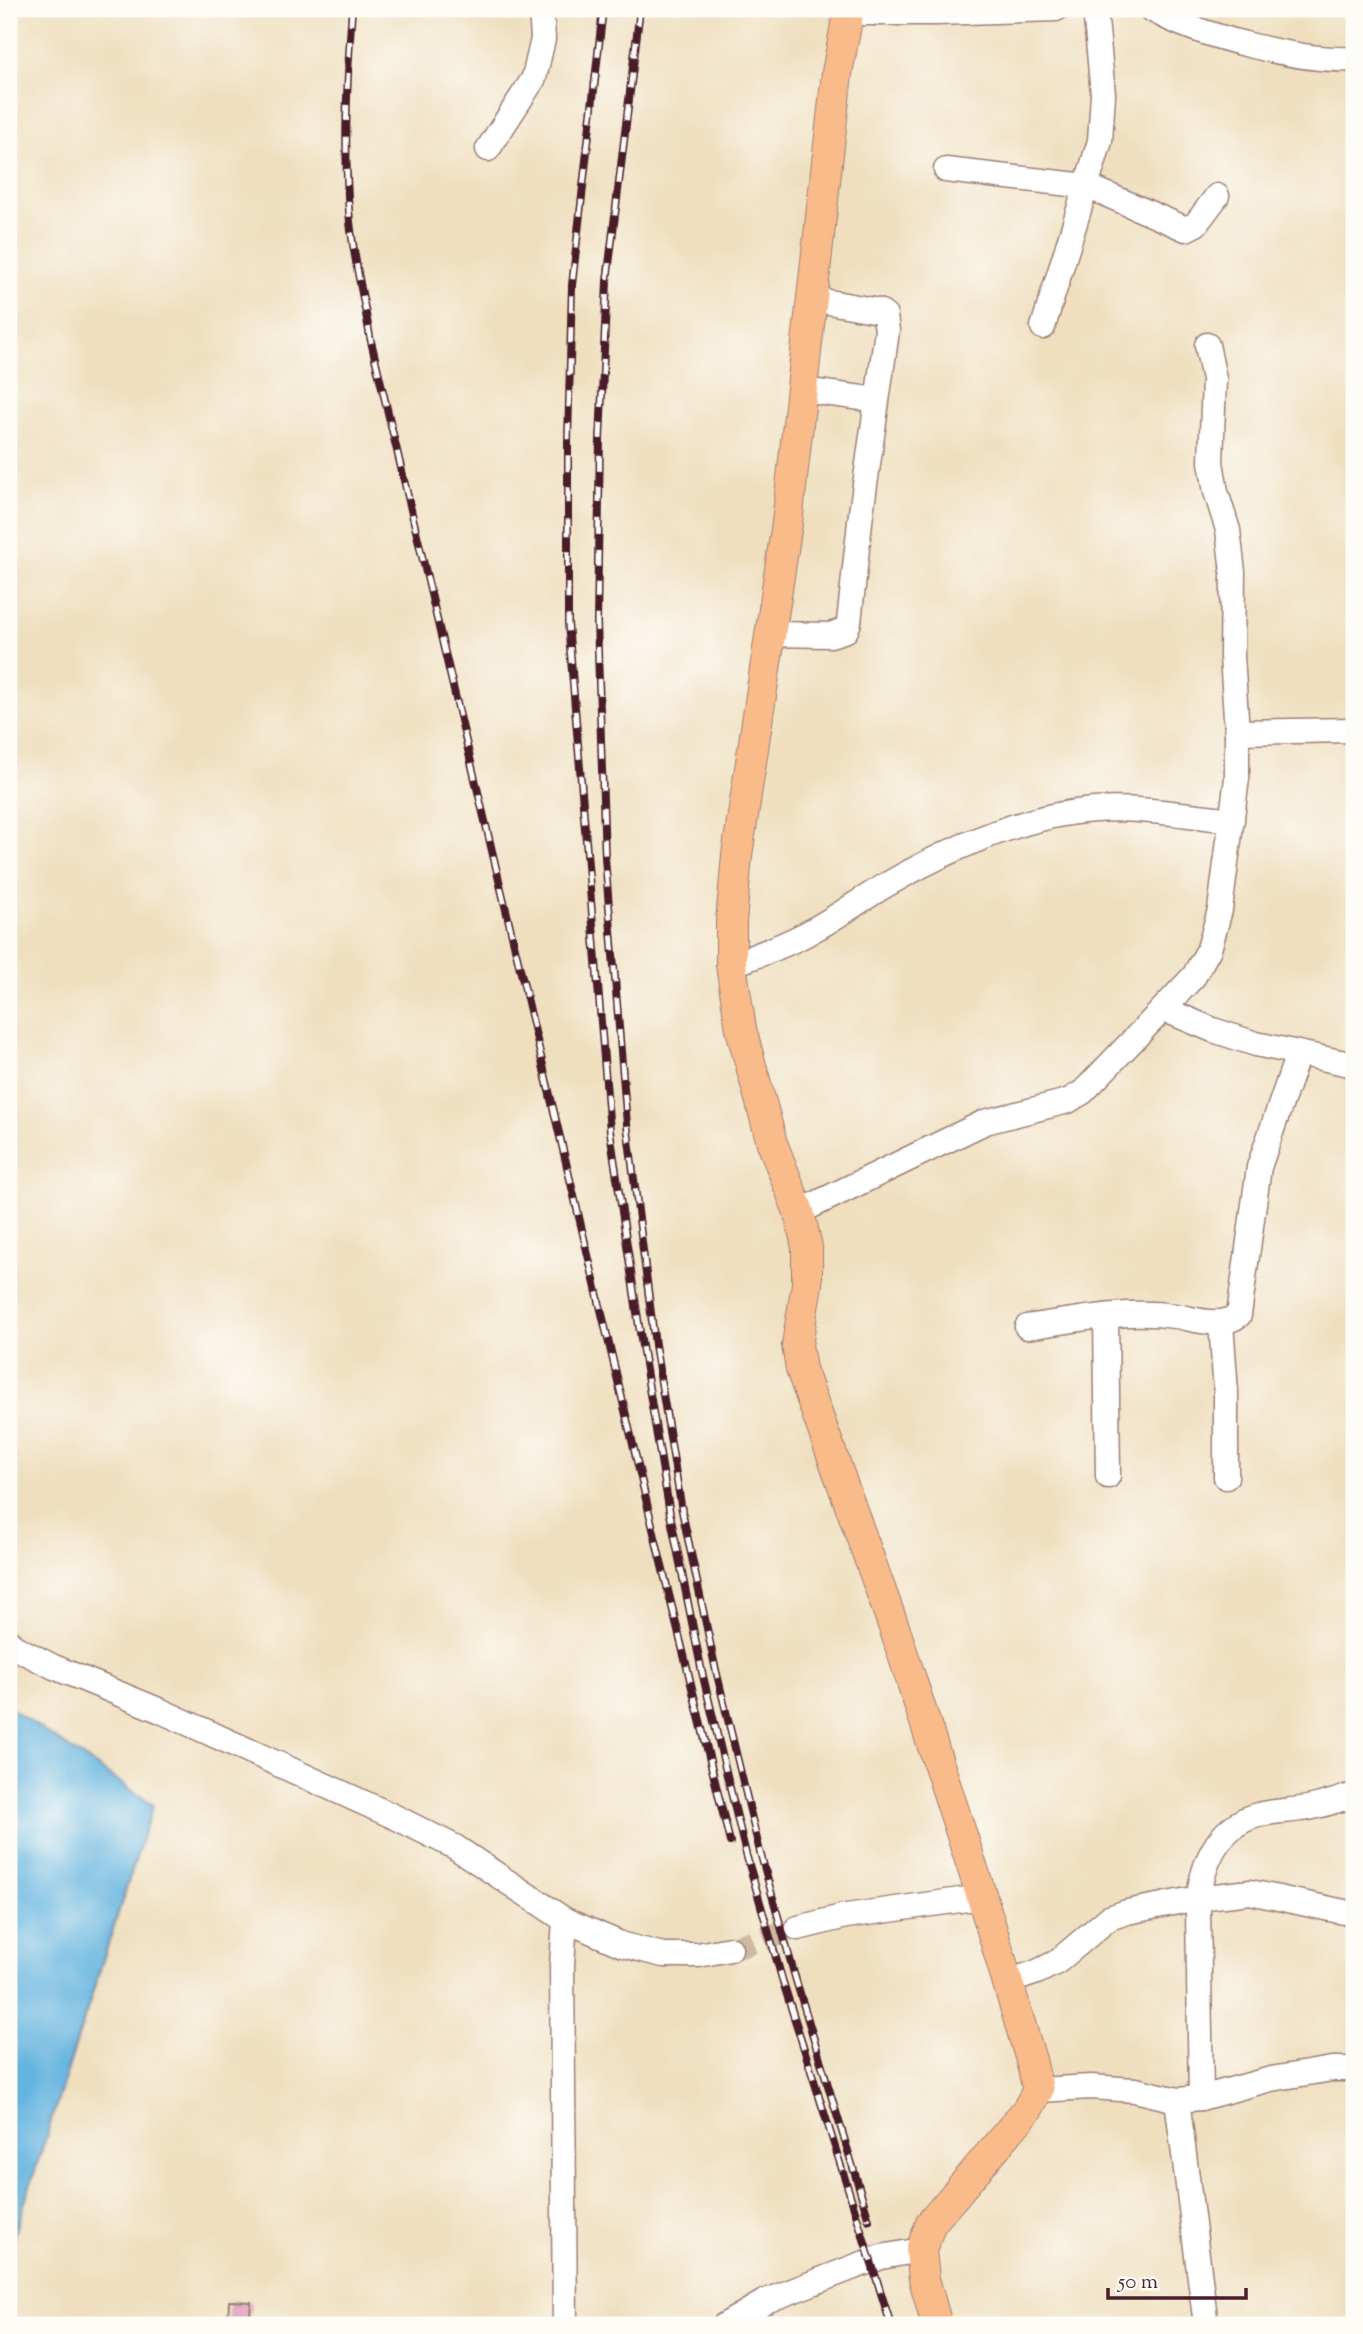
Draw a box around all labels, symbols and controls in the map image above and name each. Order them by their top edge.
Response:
scale bar [1108,2257,1246,2301]
text: 50 m [1117,2268,1158,2298]

